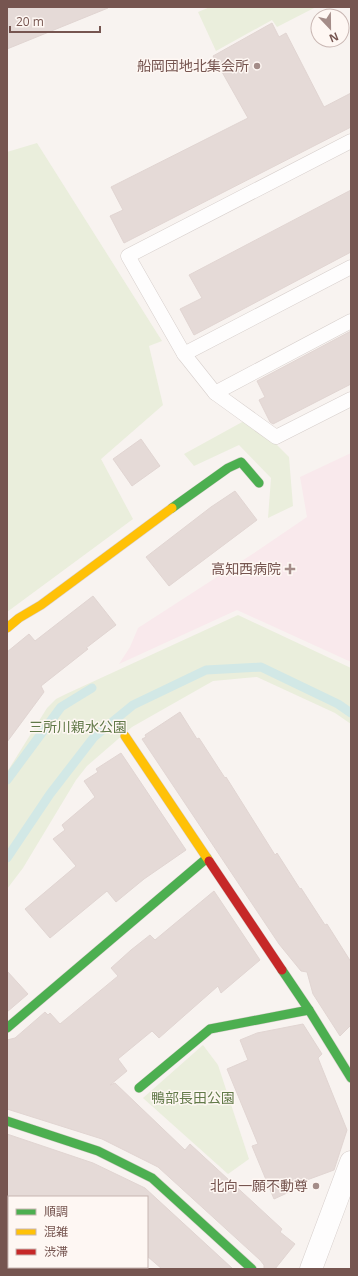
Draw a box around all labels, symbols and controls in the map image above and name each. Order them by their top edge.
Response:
scale bar [10,8,100,34]
north arrow [310,8,350,48]
text: 20 m [16,13,44,30]
text: N [327,29,341,46]
place label: 船岡団地北集会所 [137,56,249,75]
marker: 船岡団地北集会所 [252,61,262,71]
place label: 高知西病院 [211,559,281,578]
marker: 高知西病院 [284,563,296,575]
park label: 三所川親水公園 [29,717,127,736]
park label: 鴨部長田公園 [151,1088,235,1107]
place label: 北向一願不動尊 [210,1176,308,1195]
marker: 北向一願不動尊 [311,1181,321,1191]
legend [8,1196,148,1268]
text: 順調 [44,1203,68,1220]
text: 混雑 [44,1223,68,1240]
text: 渋滞 [44,1243,68,1260]

